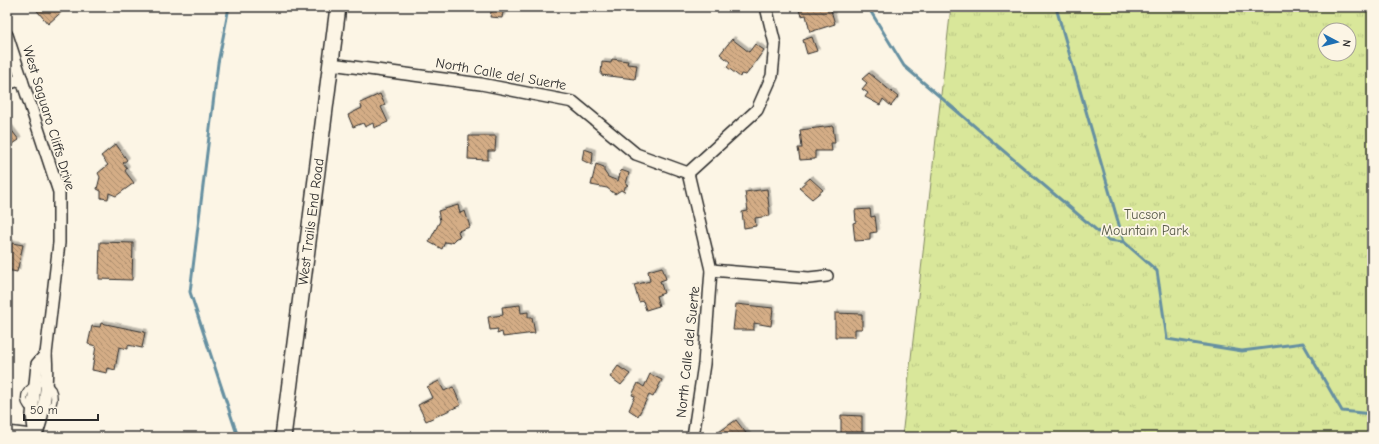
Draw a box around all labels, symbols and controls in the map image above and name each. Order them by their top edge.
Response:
north arrow [1317,22,1357,62]
text: N [1340,39,1353,48]
street label: West Saguaro Cliffs Drive [19,44,79,192]
street label: North Calle del Suerte [434,54,568,94]
street label: West Trails End Road [294,157,327,286]
park label: Tucson Mountain Park [1101,206,1189,239]
street label: North Calle del Suerte [673,285,703,419]
scale bar [24,396,98,422]
text: 50 m [30,403,58,417]

